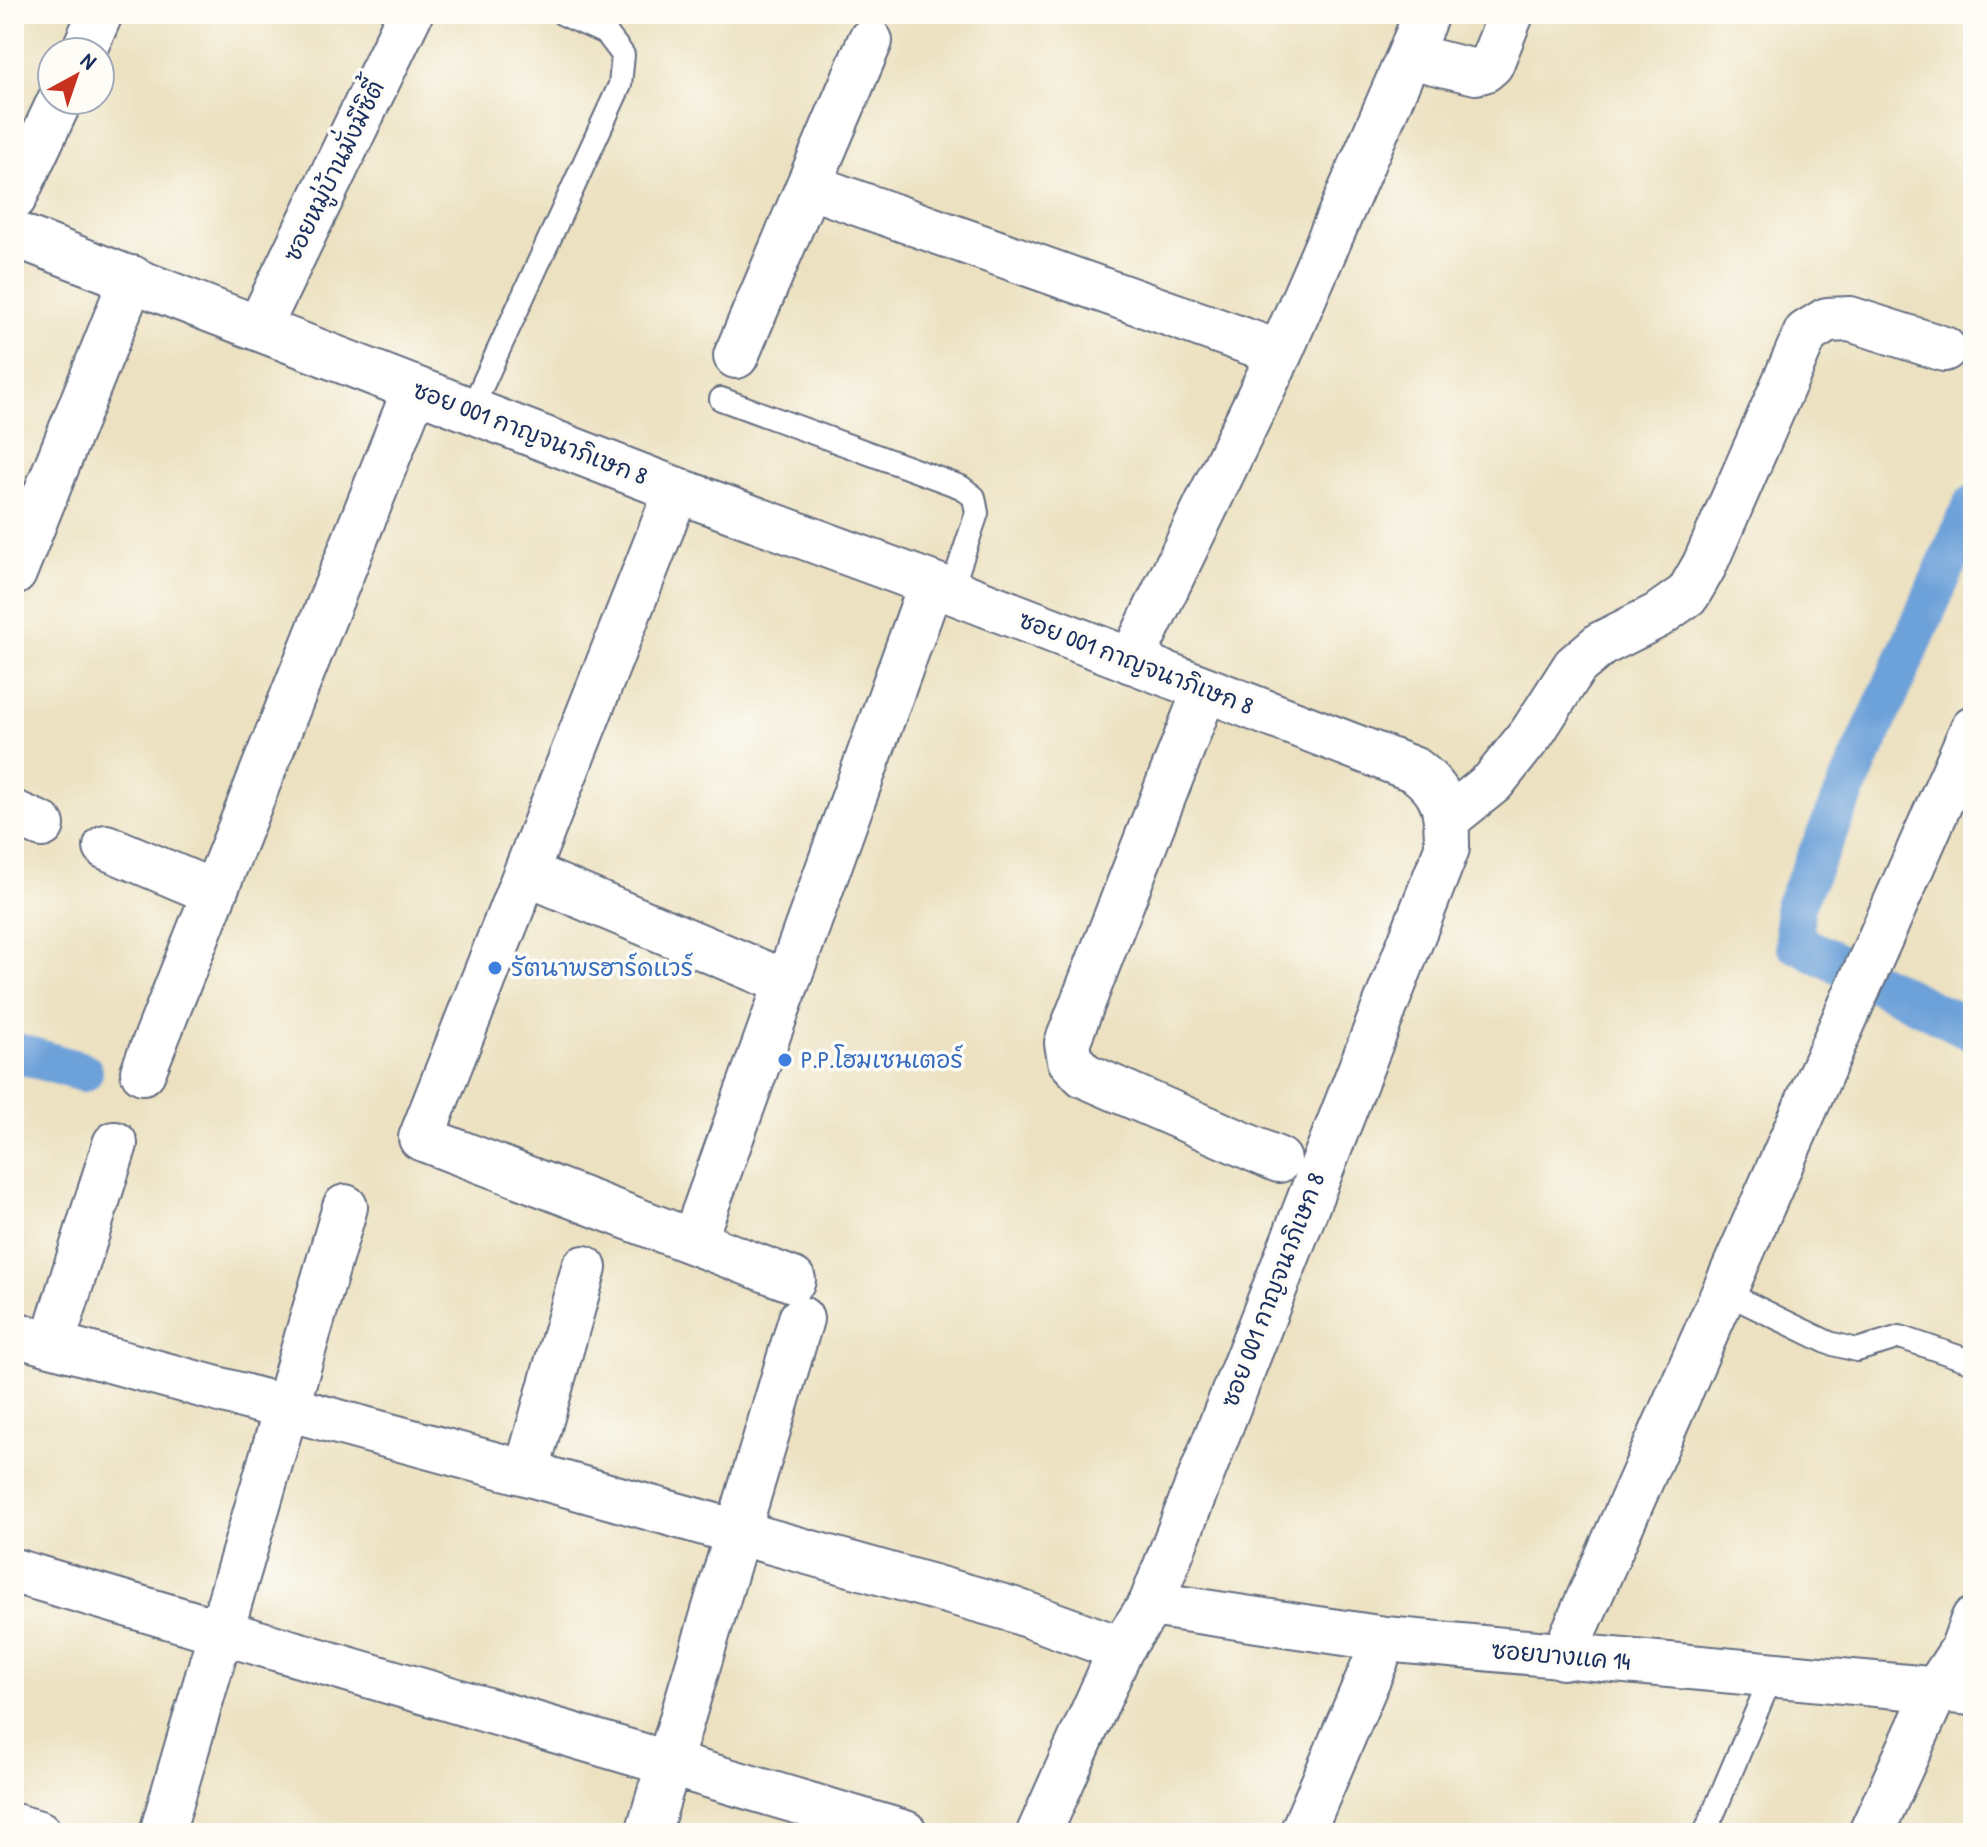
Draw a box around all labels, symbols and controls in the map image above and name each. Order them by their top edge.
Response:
north arrow [36,36,116,116]
text: N [75,45,103,76]
street label: ซอยหมู่บ้านมั่งมีซิตี้ [270,69,395,268]
street label: ซอย 001 กาญจนาภิเษก 8 [409,373,652,492]
street label: ซอย 001 กาญจนาภิเษก 8 [1015,603,1258,722]
place label: รัตนาพรฮาร์ดแวร์ [511,951,693,983]
marker: รัตนาพรฮาร์ดแวร์ [486,959,504,977]
place label: P.P.โฮมเซนเตอร์ [801,1043,963,1075]
marker: P.P.โฮมเซนเตอร์ [776,1051,794,1069]
street label: ซอย 001 กาญจนาภิเษก 8 [1213,1168,1332,1411]
street label: ซอยบางแค 14 [1490,1633,1632,1677]

